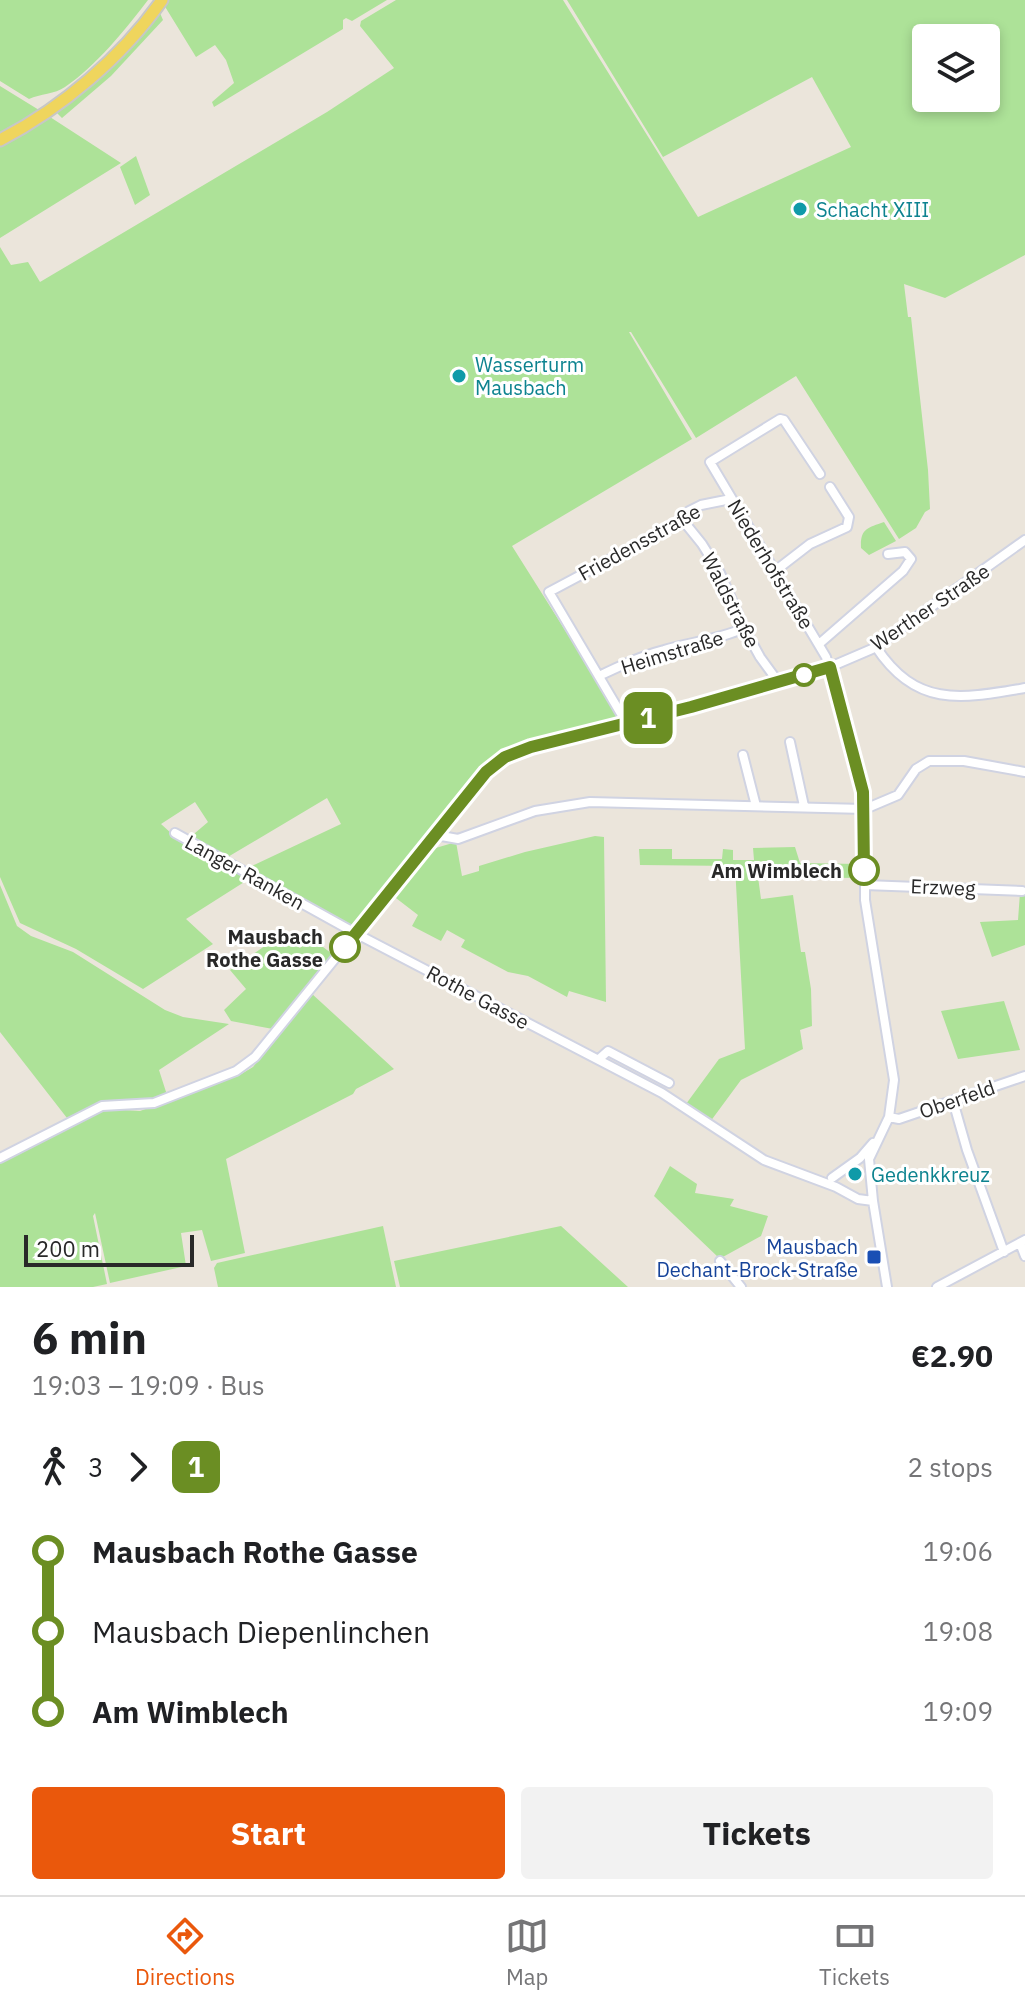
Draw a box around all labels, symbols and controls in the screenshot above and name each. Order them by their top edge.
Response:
map controls [912,24,1000,112]
button: layers [912,24,1000,112]
place label: Schacht XIII [816,196,929,223]
marker: Schacht XIII [791,200,809,218]
place label: Wasserturm Mausbach [475,351,584,401]
marker: Wasserturm Mausbach [450,367,468,385]
street label: Niederhofstraße [721,494,821,634]
street label: Friedensstraße [573,497,705,587]
street label: Waldstraße [695,548,767,652]
street label: Werther Straße [865,557,995,657]
street label: Heimstraße [617,624,727,680]
unlabelled marker [793,664,815,686]
line badge: 1 [622,692,674,744]
text: 1 [640,699,656,736]
street label: Langer Ranken [180,828,310,916]
marker: Am Wimblech [849,855,879,885]
place label: Am Wimblech [711,857,842,884]
street label: Erzweg [910,872,976,902]
place label: Mausbach Rothe Gasse [206,923,323,973]
marker: Mausbach Rothe Gasse [330,932,360,962]
street label: Rothe Gasse [422,959,534,1035]
street label: Oberfeld [915,1073,999,1125]
place label: Gedenkkreuz [871,1161,990,1188]
marker: Gedenkkreuz [846,1165,864,1183]
scale bar [24,1231,194,1267]
place label: Mausbach Dechant-Brock-Straße [656,1233,858,1283]
text: 200 m [36,1234,100,1263]
marker: Mausbach Dechant-Brock-Straße [865,1248,883,1266]
text: 6 min [32,1309,147,1366]
text: €2.90 [911,1336,993,1375]
text: 19:03 – 19:09 · Bus [32,1368,265,1402]
icon: walk [32,1445,76,1489]
icon: forward [116,1445,160,1489]
text: 1 [188,1448,204,1485]
text: 3 [88,1450,104,1484]
text: 2 stops [907,1450,993,1484]
text: Mausbach Rothe Gasse [92,1532,418,1571]
text: 19:06 [923,1534,993,1568]
text: Mausbach Diepenlinchen [92,1612,430,1651]
text: 19:08 [923,1614,993,1648]
text: Am Wimblech [92,1692,289,1731]
text: 19:09 [923,1694,993,1728]
button: Start [32,1787,505,1879]
button: Tickets [521,1787,993,1879]
tab: Directions [135,1914,235,1991]
tab: Map [505,1914,549,1991]
tab: Tickets [819,1914,890,1991]

